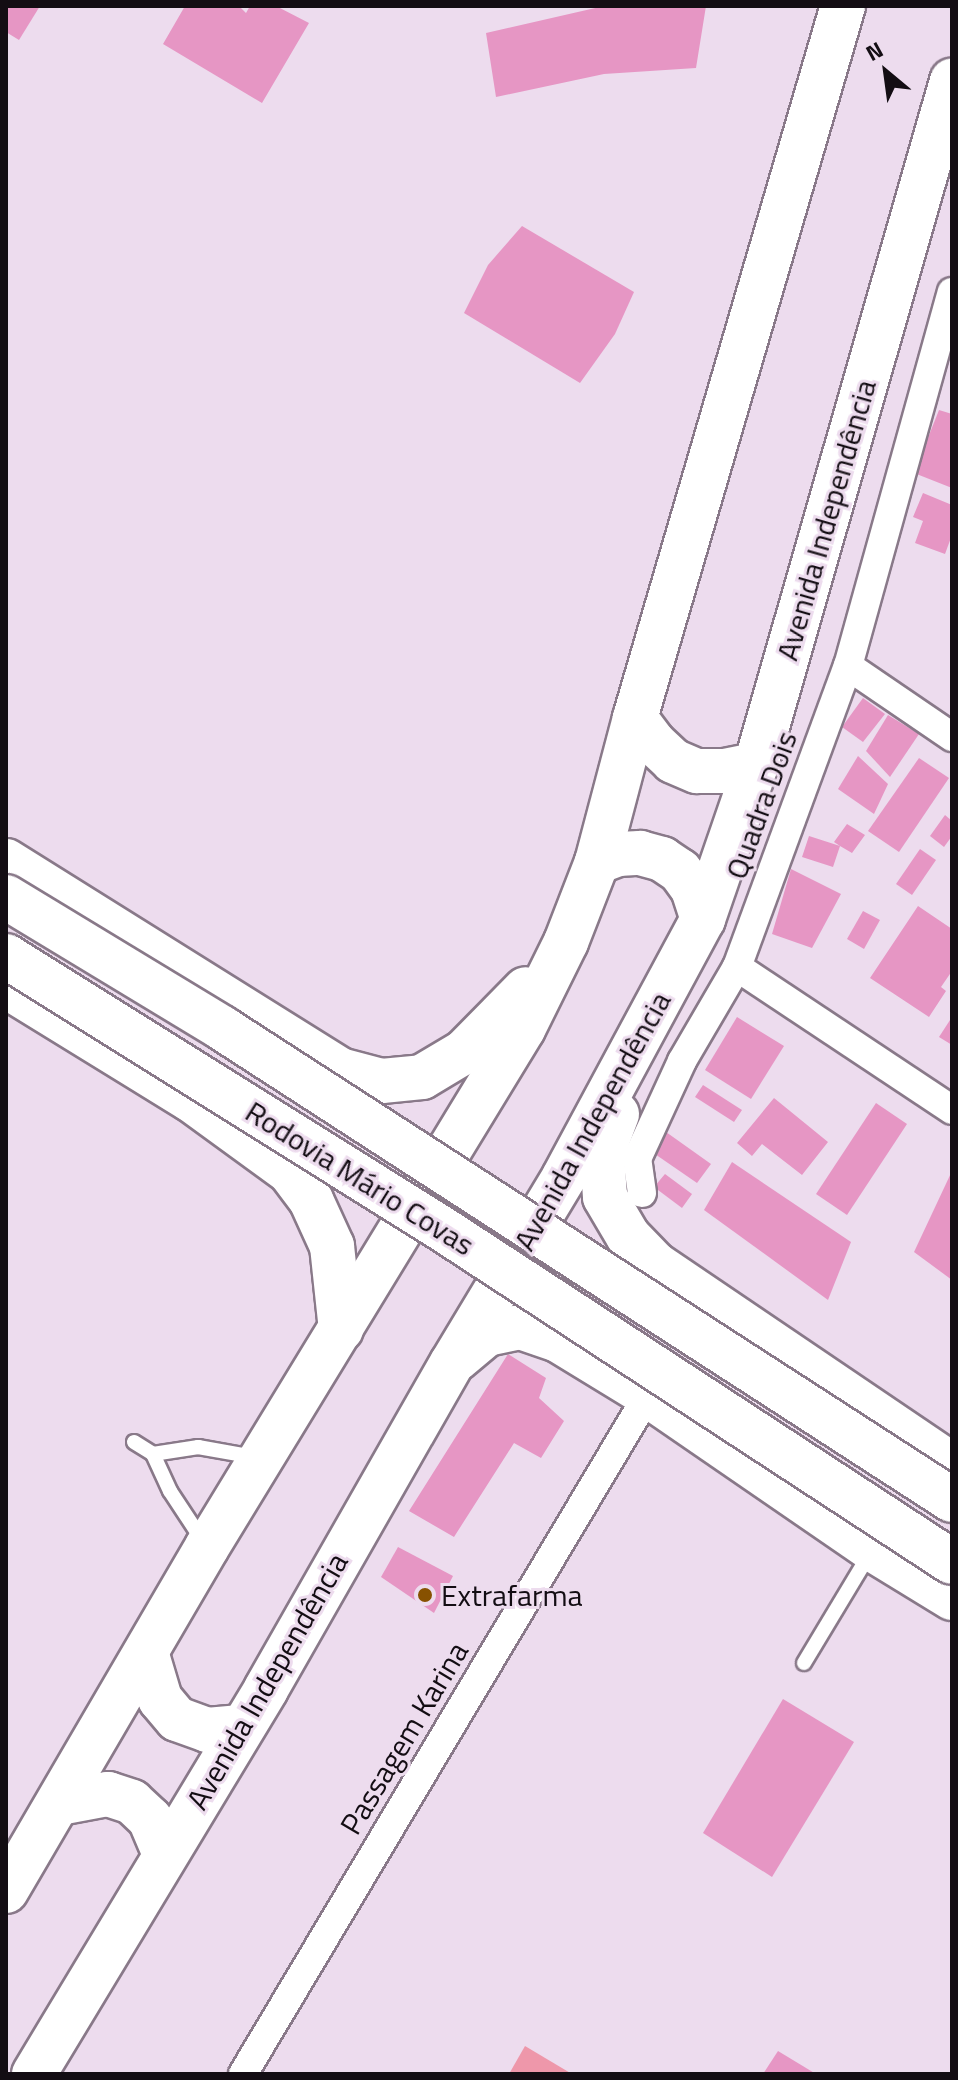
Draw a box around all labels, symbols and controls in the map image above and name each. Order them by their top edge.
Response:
north arrow [846,32,926,112]
text: N [859,32,889,70]
street label: Avenida Independência [769,376,883,664]
street label: Quadra Dois [718,726,804,884]
street label: Avenida Independência [506,985,678,1257]
street label: Rodovia Mário Covas [239,1093,481,1263]
street label: Avenida Independência [179,1546,355,1816]
place label: Extrafarma [441,1577,583,1613]
marker: Extrafarma [416,1586,434,1604]
street label: Passagem Karina [332,1635,476,1841]

